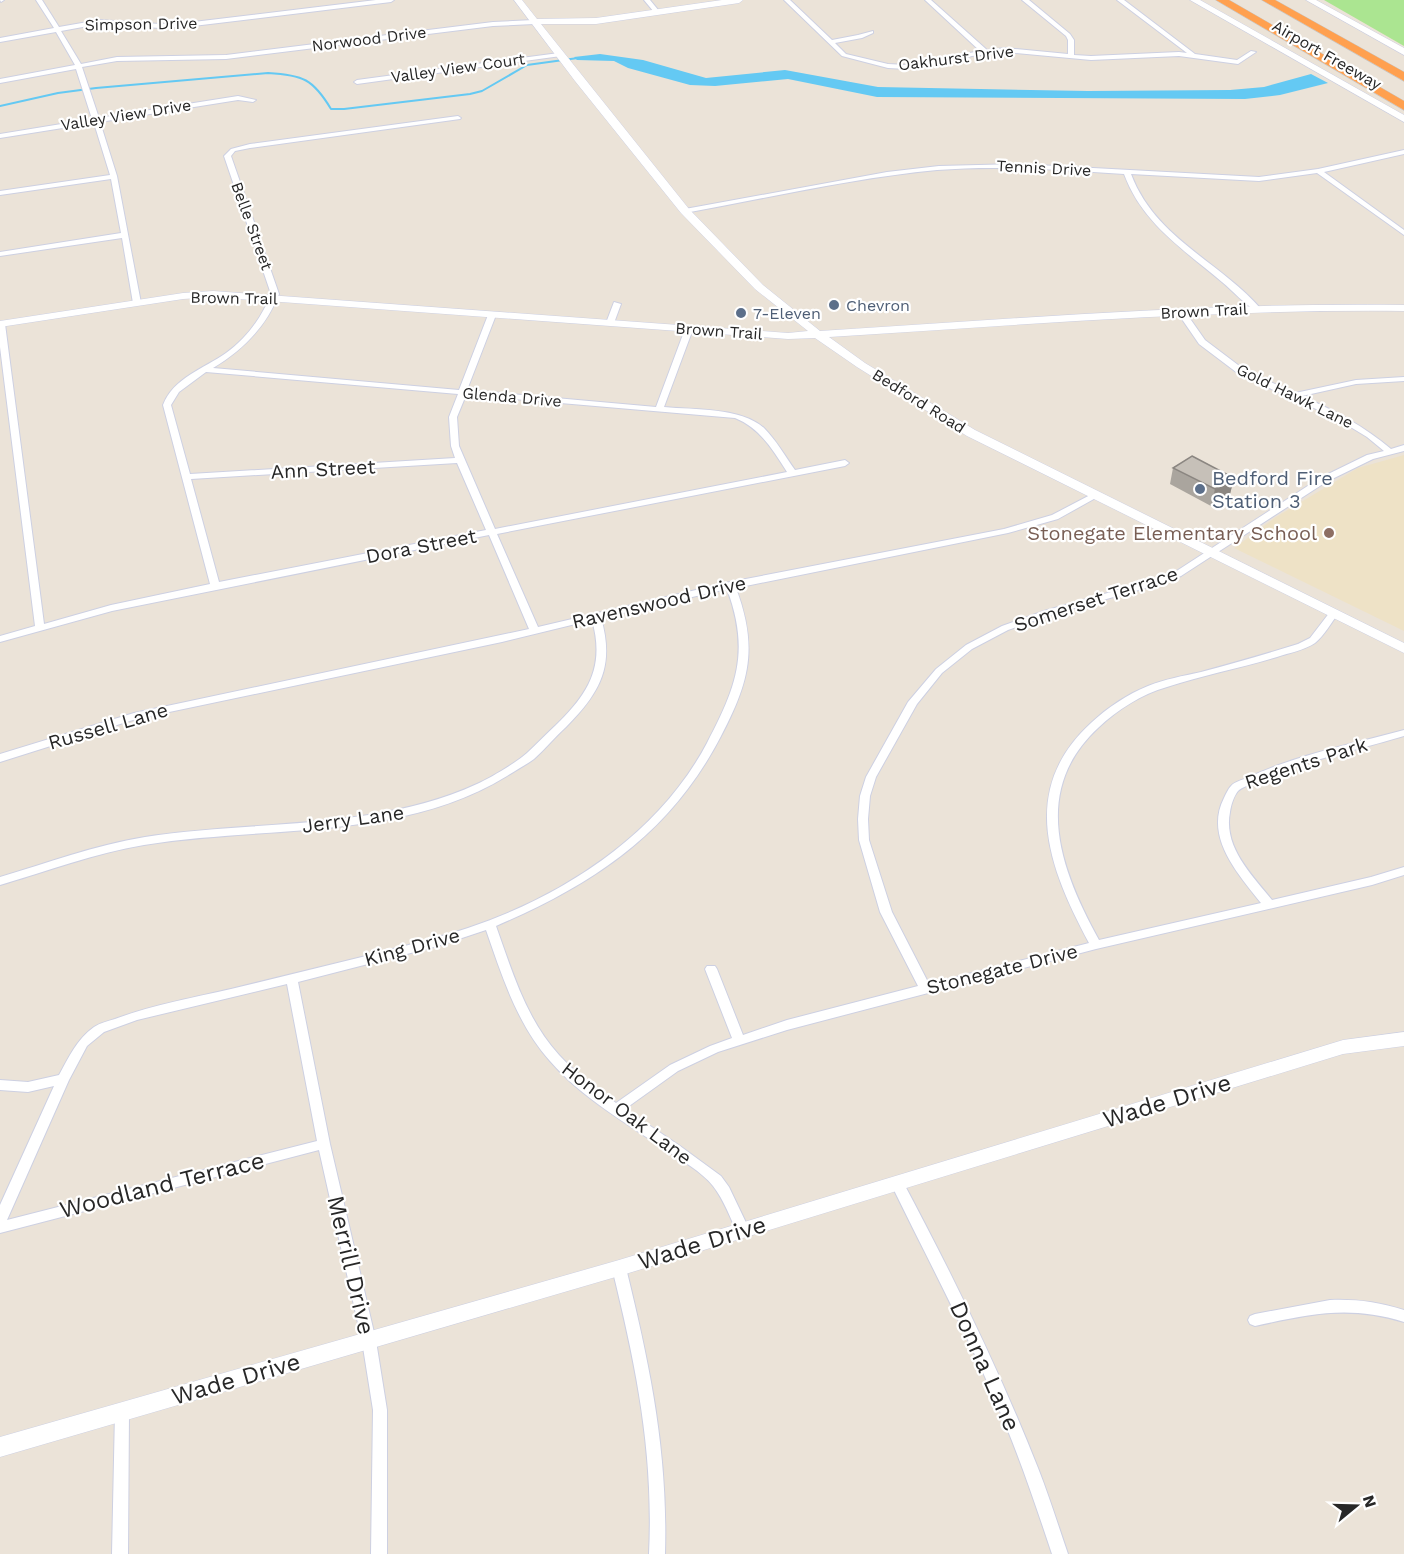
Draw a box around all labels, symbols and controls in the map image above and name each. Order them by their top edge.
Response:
street label: Simpson Drive [84,14,198,34]
street label: Airport Freeway [1269,16,1386,94]
street label: Norwood Drive [311,23,427,55]
street label: Oakhurst Drive [897,41,1015,75]
street label: Valley View Court [390,49,527,87]
street label: Valley View Drive [59,95,193,135]
street label: Tennis Drive [996,156,1092,180]
street label: Belle Street [227,179,277,273]
street label: Brown Trail [190,288,278,308]
place label: Chevron [846,296,910,315]
marker: Chevron [827,298,841,312]
street label: Brown Trail [1160,299,1248,323]
place label: 7-Eleven [753,304,821,323]
marker: 7-Eleven [734,306,748,320]
street label: Brown Trail [675,318,763,344]
street label: Gold Hawk Lane [1234,360,1356,432]
street label: Bedford Road [869,365,969,437]
street label: Glenda Drive [462,383,562,411]
street label: Ann Street [270,454,377,484]
place label: Bedford Fire Station 3 [1212,466,1333,513]
marker: Bedford Fire Station 3 [1193,482,1207,496]
place label: Stonegate Elementary School [1027,521,1317,545]
street label: Dora Street [364,523,479,568]
marker: Stonegate Elementary School [1322,526,1336,540]
street label: Somerset Terrace [1011,561,1181,637]
street label: Ravenswood Drive [570,570,748,634]
street label: Russell Lane [45,697,171,755]
street label: Regents Park [1242,732,1370,794]
street label: Jerry Lane [300,800,406,838]
street label: King Drive [362,923,462,971]
street label: Stonegate Drive [924,939,1080,999]
street label: Honor Oak Lane [557,1056,697,1170]
street label: Wade Drive [1100,1068,1234,1134]
street label: Woodland Terrace [57,1146,267,1224]
street label: Merrill Drive [321,1193,381,1337]
street label: Wade Drive [635,1210,769,1276]
street label: Donna Lane [944,1297,1026,1435]
street label: Wade Drive [168,1347,304,1411]
north arrow [1326,1476,1386,1536]
text: N [1359,1493,1381,1510]

